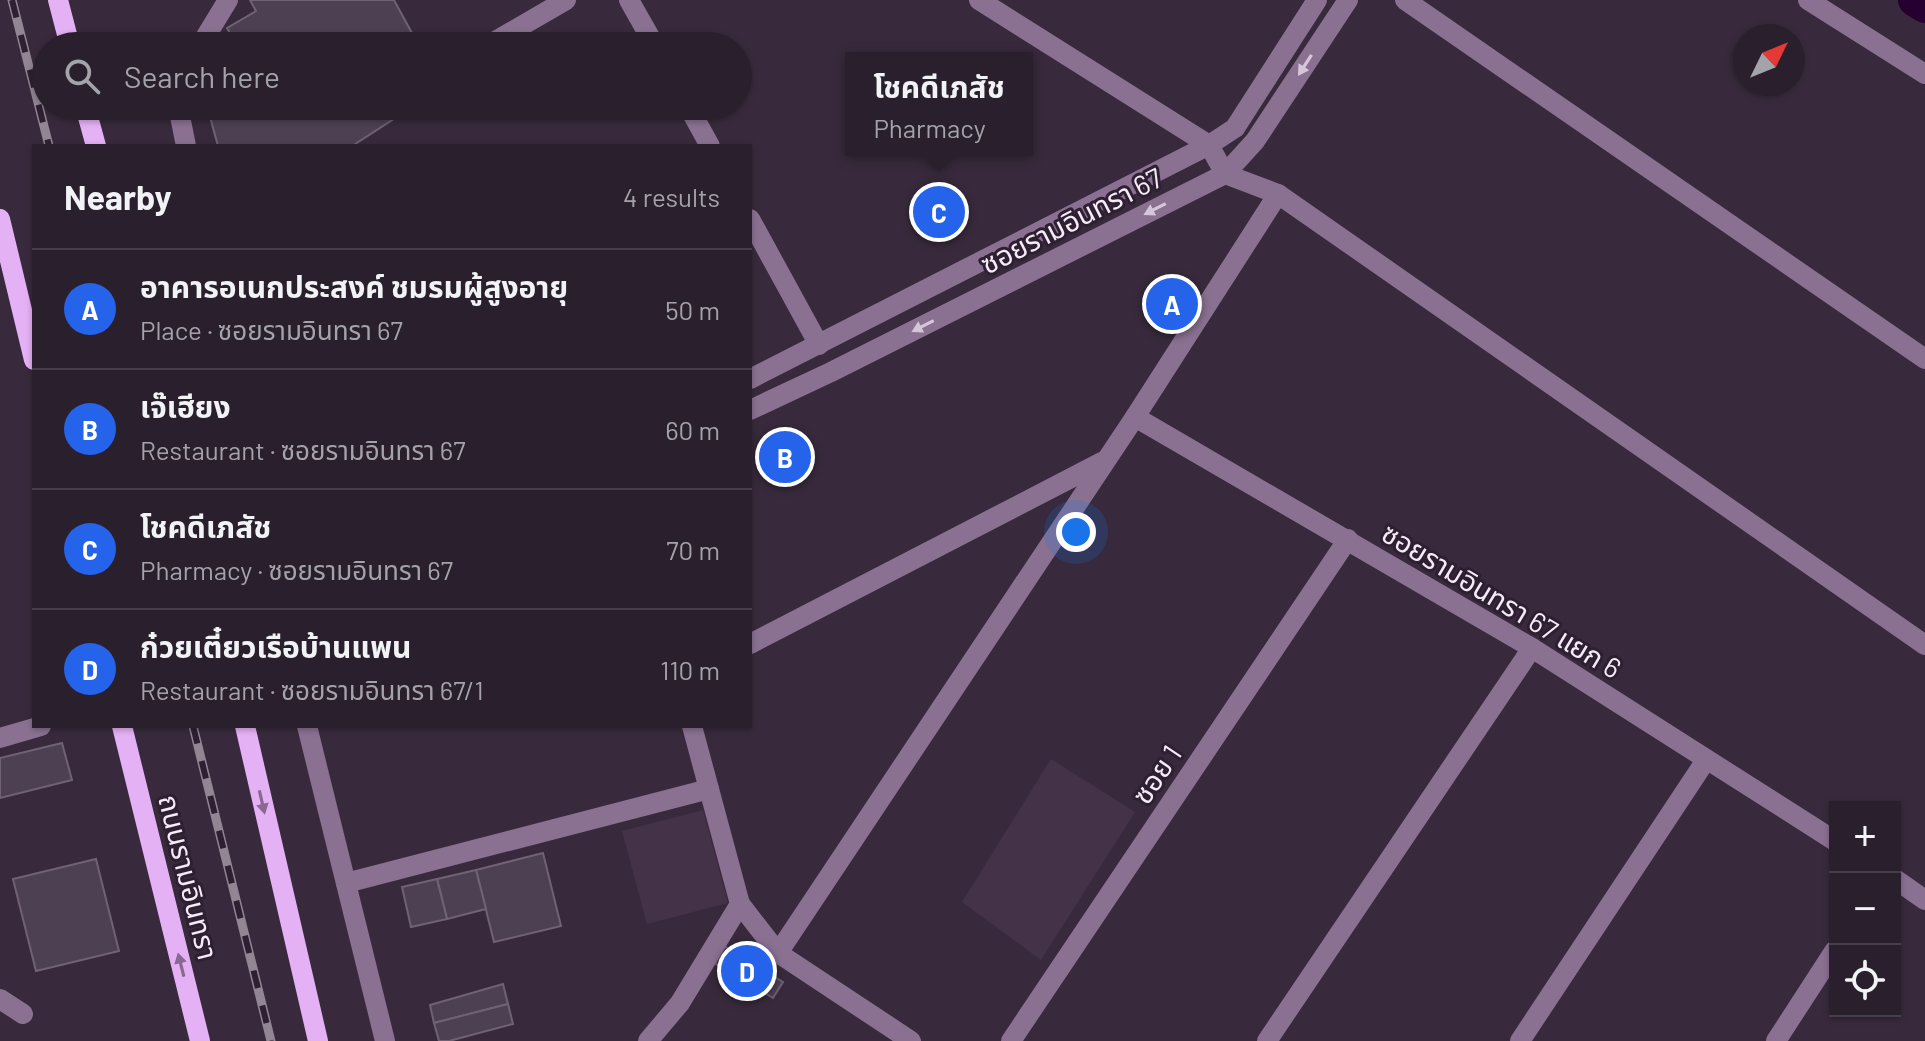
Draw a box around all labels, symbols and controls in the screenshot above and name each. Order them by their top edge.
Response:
north arrow [1733,24,1805,96]
search box [32,32,752,120]
popup [845,52,1033,156]
icon: search [60,54,104,98]
one-way arrow [1298,54,1313,76]
text: Search here [124,58,280,94]
text: โชคดีเภสัช [873,68,1005,104]
text: Pharmacy [873,112,986,143]
street label: ซอยรามอินทรา 67 [975,160,1167,280]
text: Nearby [64,176,172,217]
text: 4 results [623,181,720,212]
pin: C [913,182,965,242]
one-way arrow [1144,202,1167,216]
text: อาคารอเนกประสงค์ ชมรมผู้สูงอายุ [140,268,568,304]
pin: A [1146,274,1198,334]
text: A [81,294,99,325]
text: 50 m [665,294,720,325]
text: Place · ซอยรามอินทรา 67 [140,314,403,345]
one-way arrow [912,319,935,332]
text: เจ๊เฮียง [140,388,231,424]
text: B [82,414,98,445]
text: 60 m [665,414,720,445]
pin: B [759,427,811,487]
text: Restaurant · ซอยรามอินทรา 67 [140,434,466,465]
text: โชคดีเภสัช [140,508,271,544]
your location [1056,512,1096,552]
street label: ซอยรามอินทรา 67 แยก 6 [1376,515,1628,685]
text: C [82,534,98,565]
text: 70 m [666,534,720,565]
text: Pharmacy · ซอยรามอินทรา 67 [140,554,453,585]
text: ก๋วยเตี๋ยวเรือบ้านแพน [140,628,411,664]
text: D [82,654,98,685]
text: 110 m [660,654,720,685]
text: Restaurant · ซอยรามอินทรา 67/1 [140,674,484,705]
street label: ซอย 1 [1124,738,1188,810]
one-way arrow [256,790,269,815]
street label: ถนนรามอินทรา [152,791,226,963]
map controls [1829,801,1901,1017]
button: + [1829,801,1901,873]
button: − [1829,873,1901,945]
pin: D [721,941,773,1001]
button: locate [1829,945,1901,1017]
one-way arrow [175,953,187,978]

